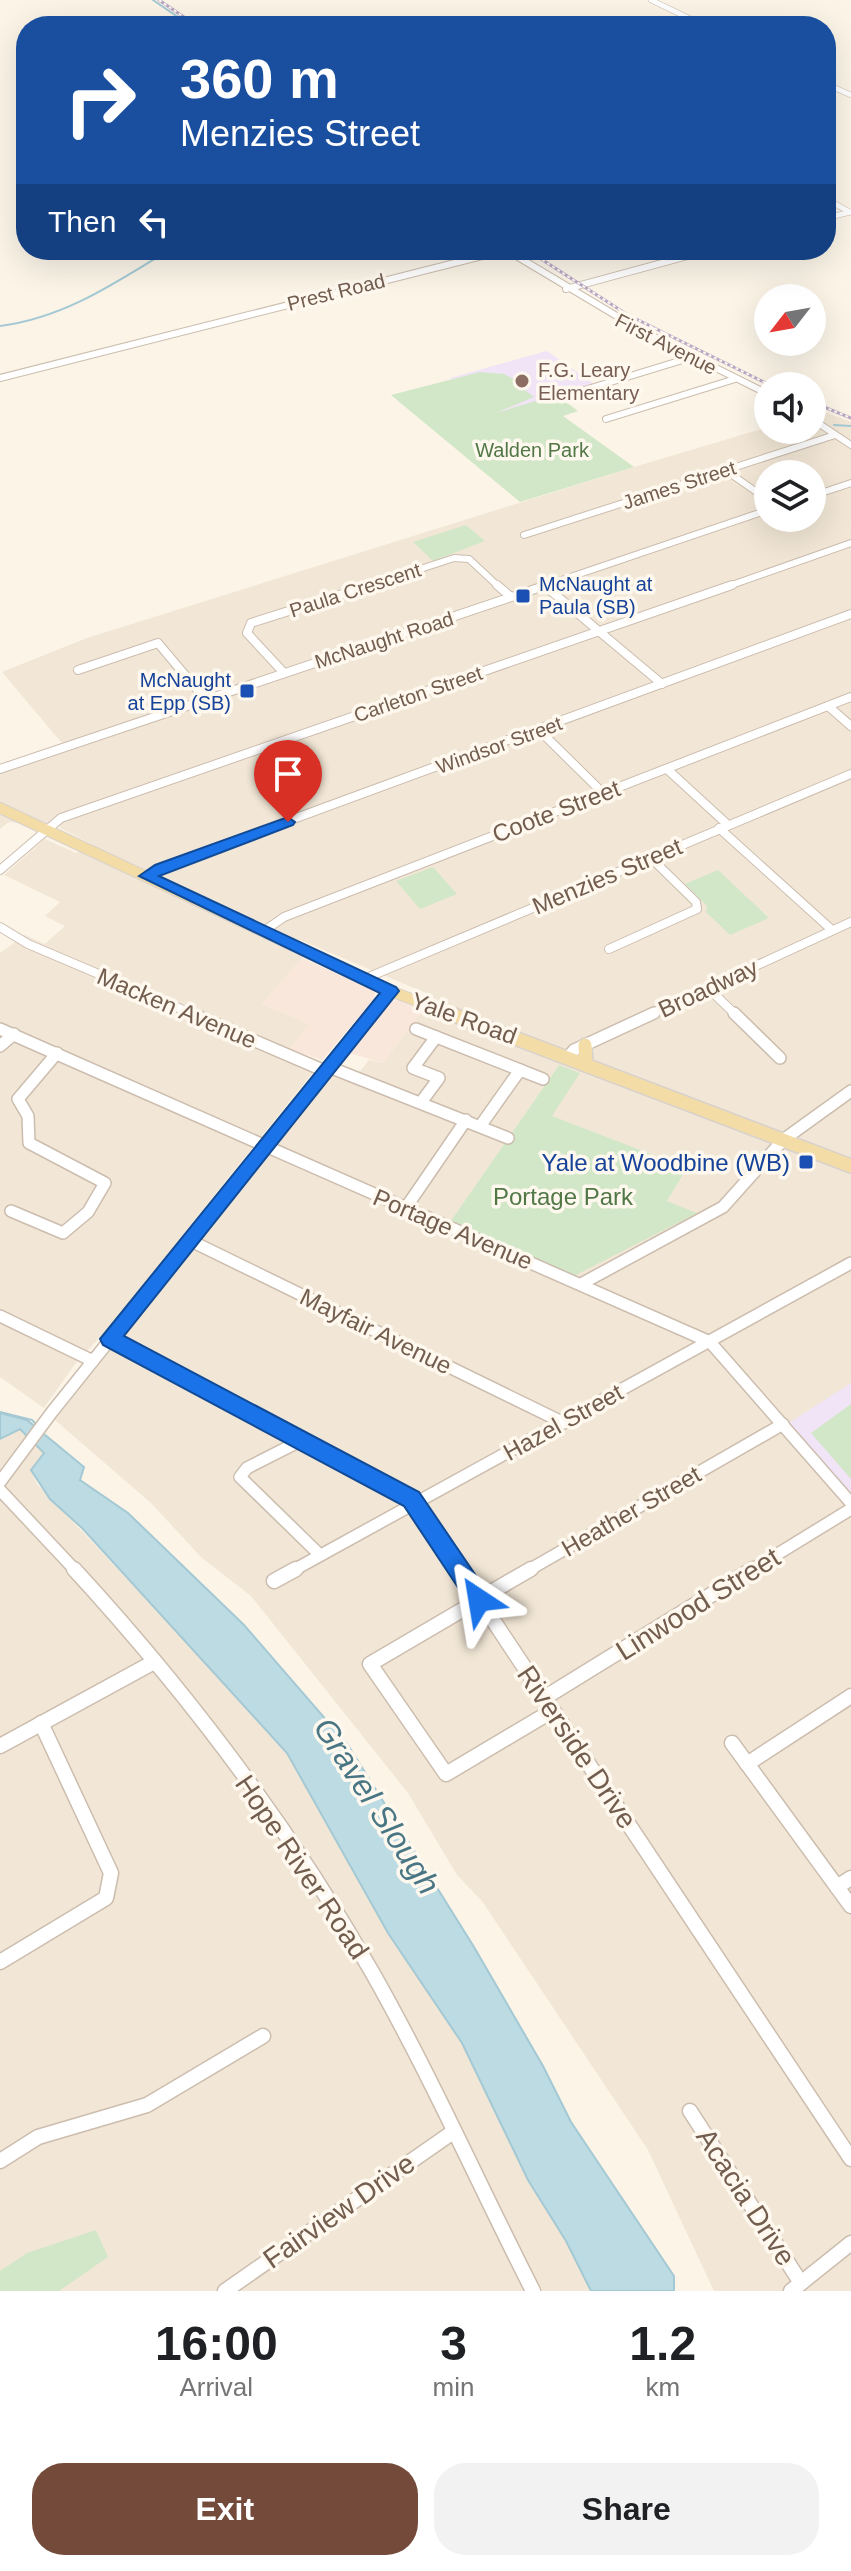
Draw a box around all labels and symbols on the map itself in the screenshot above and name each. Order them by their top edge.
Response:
street label: Prest Road [285,269,387,315]
north arrow [754,284,826,356]
street label: First Avenue [612,309,720,379]
place label: F.G. Leary Elementary [538,359,639,404]
marker: F.G. Leary Elementary [513,372,531,390]
park label: Walden Park [475,439,590,461]
street label: James Street [620,456,739,514]
street label: Paula Crescent [287,558,424,622]
place label: McNaught at Paula (SB) [539,573,653,618]
marker: McNaught at Paula (SB) [514,587,532,605]
street label: McNaught Road [312,607,456,673]
street label: Carleton Street [351,662,486,726]
place label: McNaught at Epp (SB) [128,669,231,714]
marker: McNaught at Epp (SB) [238,682,256,700]
street label: Windsor Street [433,712,565,778]
pin [254,740,322,822]
street label: Coote Street [488,774,624,848]
street label: Menzies Street [528,832,686,920]
street label: Broadway [654,953,762,1023]
street label: Macken Avenue [93,962,261,1054]
street label: Yale Road [408,986,520,1050]
place label: Yale at Woodbine (WB) [541,1149,790,1176]
marker: Yale at Woodbine (WB) [797,1153,815,1171]
street label: Portage Avenue [369,1183,537,1275]
park label: Portage Park [493,1183,634,1210]
street label: Mayfair Avenue [296,1283,456,1379]
street label: Hazel Street [499,1378,628,1466]
street label: Heather Street [557,1460,706,1562]
street label: Linwood Street [611,1541,786,1667]
position arrow [437,1558,521,1642]
street label: Riverside Drive [511,1660,643,1834]
water label: Gravel Slough [307,1711,447,1901]
street label: Hope River Road [229,1769,375,1965]
street label: Acacia Drive [690,2123,802,2271]
street label: Fairview Drive [257,2147,421,2275]

